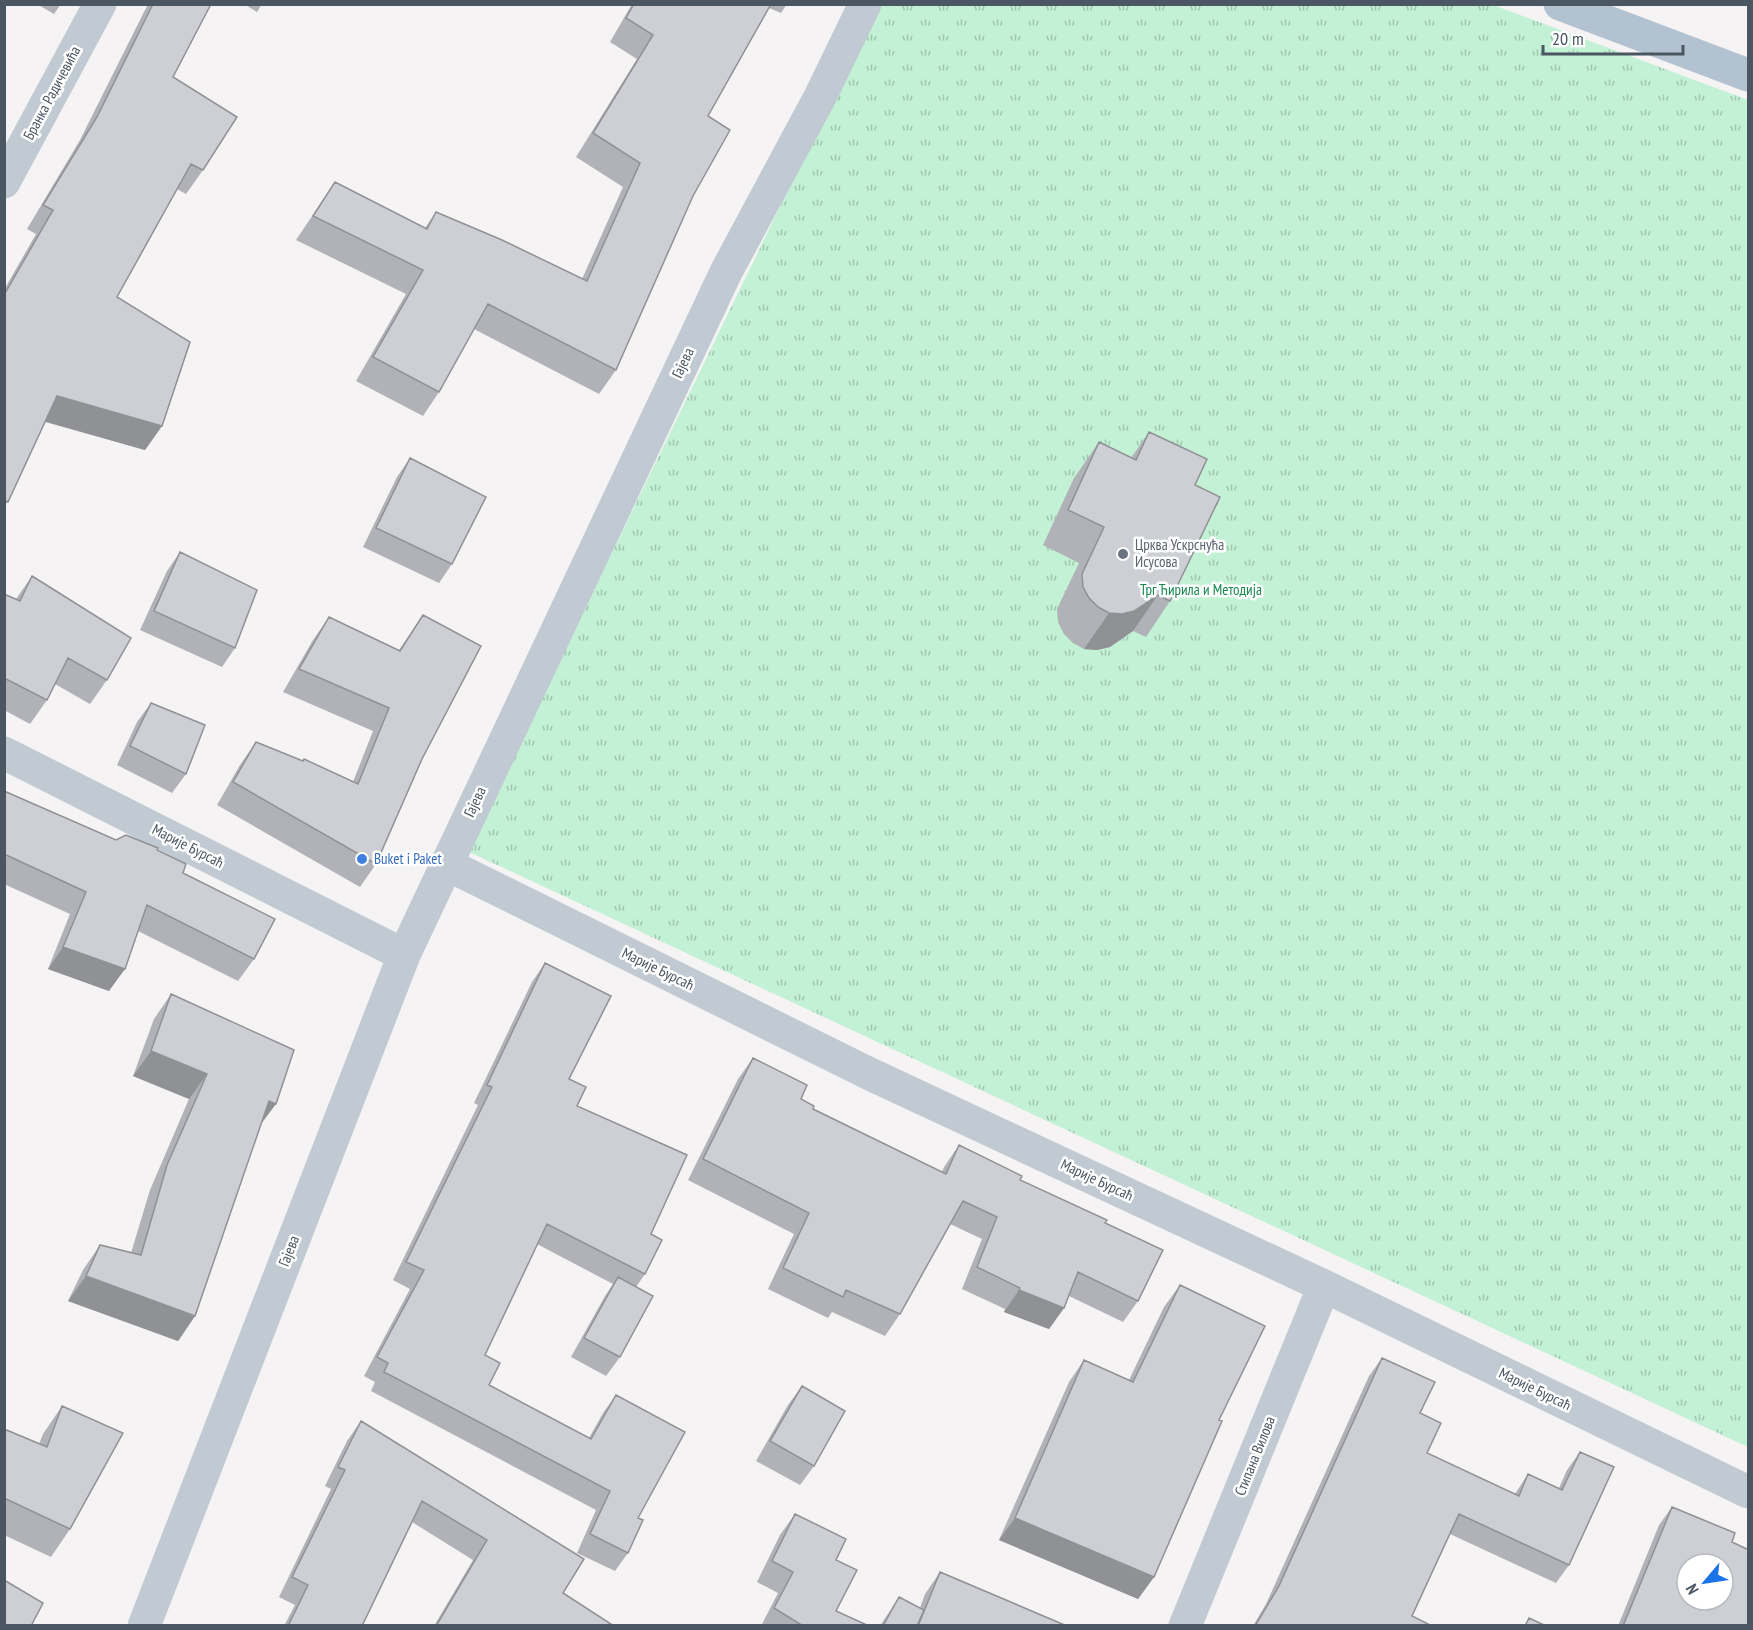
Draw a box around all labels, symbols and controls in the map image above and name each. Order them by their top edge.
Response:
scale bar [1543,18,1682,56]
text: 20 m [1552,27,1584,50]
street label: Бранка Радичевића [19,43,84,143]
street label: Гајева [667,345,698,381]
place label: Црква Ускрснућа Исусова [1135,535,1224,571]
marker: Црква Ускрснућа Исусова [1116,547,1130,561]
park label: Трг Ћирила и Методија [1140,580,1262,599]
street label: Гајева [459,784,490,820]
street label: Марије Бурсаћ [149,819,227,872]
place label: Buket i Paket [374,849,442,868]
marker: Buket i Paket [355,852,369,866]
street label: Марије Бурсаћ [619,943,697,994]
street label: Марије Бурсаћ [1058,1154,1137,1205]
street label: Гајева [274,1233,303,1269]
street label: Марије Бурсаћ [1496,1363,1574,1414]
street label: Стипана Вилова [1230,1413,1279,1498]
north arrow [1675,1552,1735,1612]
text: N [1681,1581,1703,1598]

